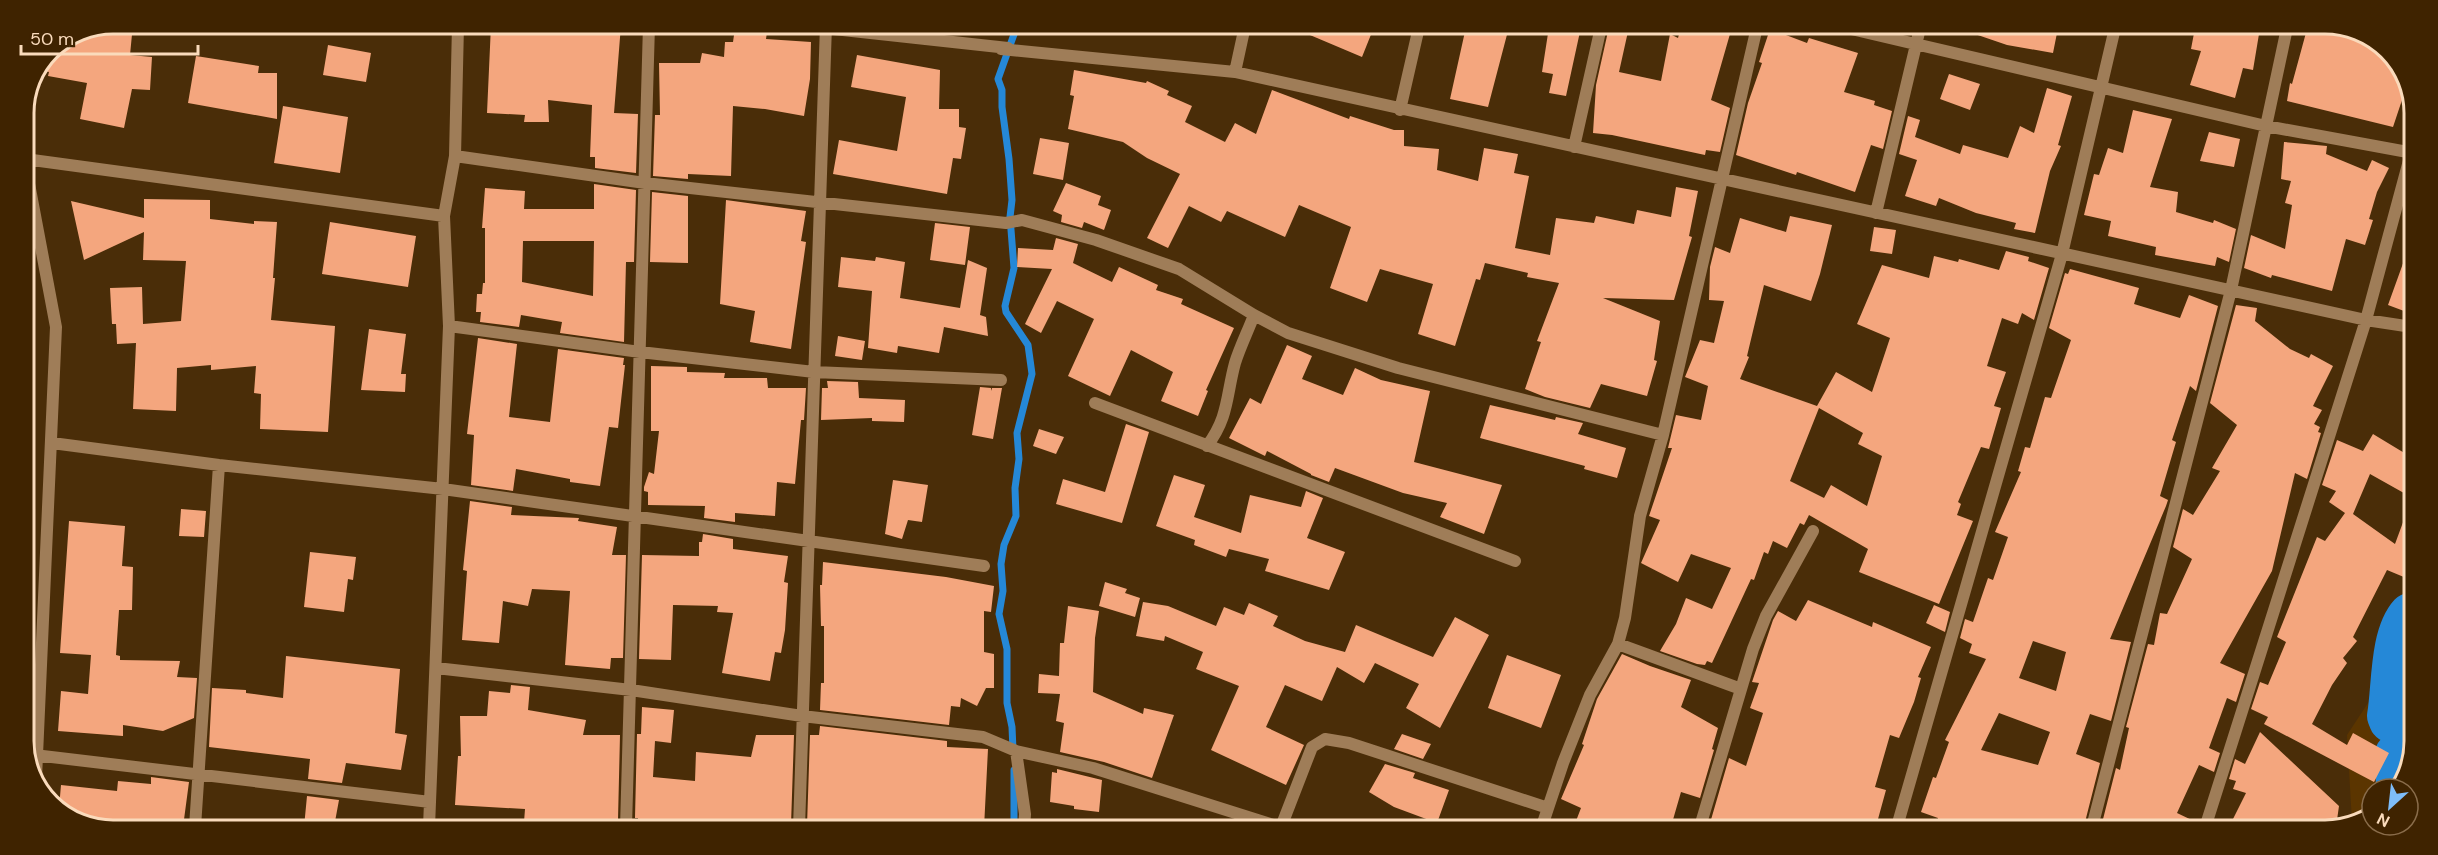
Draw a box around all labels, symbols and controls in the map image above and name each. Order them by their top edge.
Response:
scale bar [21,18,198,56]
text: 50 m [30,27,74,51]
north arrow [2360,777,2420,837]
text: N [2373,808,2393,832]

